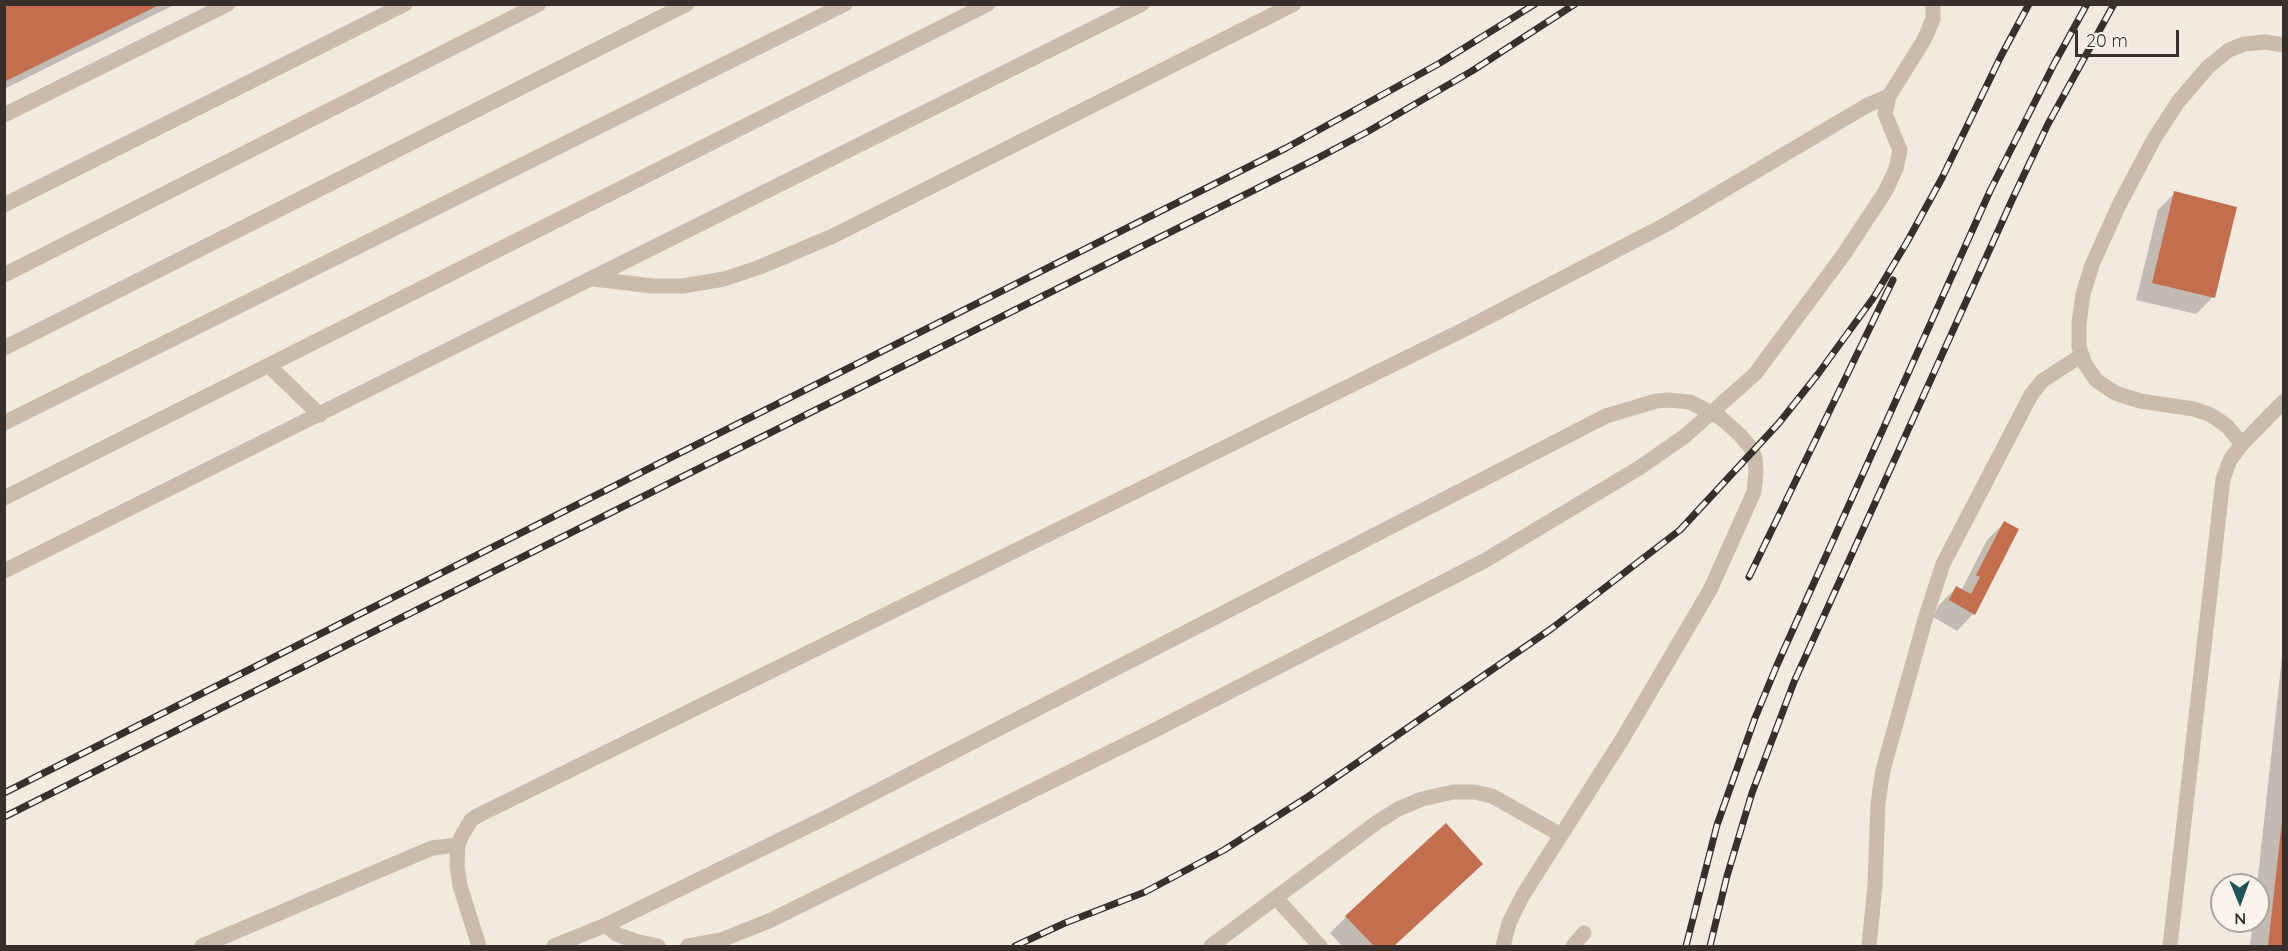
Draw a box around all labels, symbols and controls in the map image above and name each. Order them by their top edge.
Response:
scale bar [2078,18,2182,56]
text: 20 m [2086,29,2128,52]
north arrow [2210,873,2270,933]
text: N [2234,909,2246,929]

